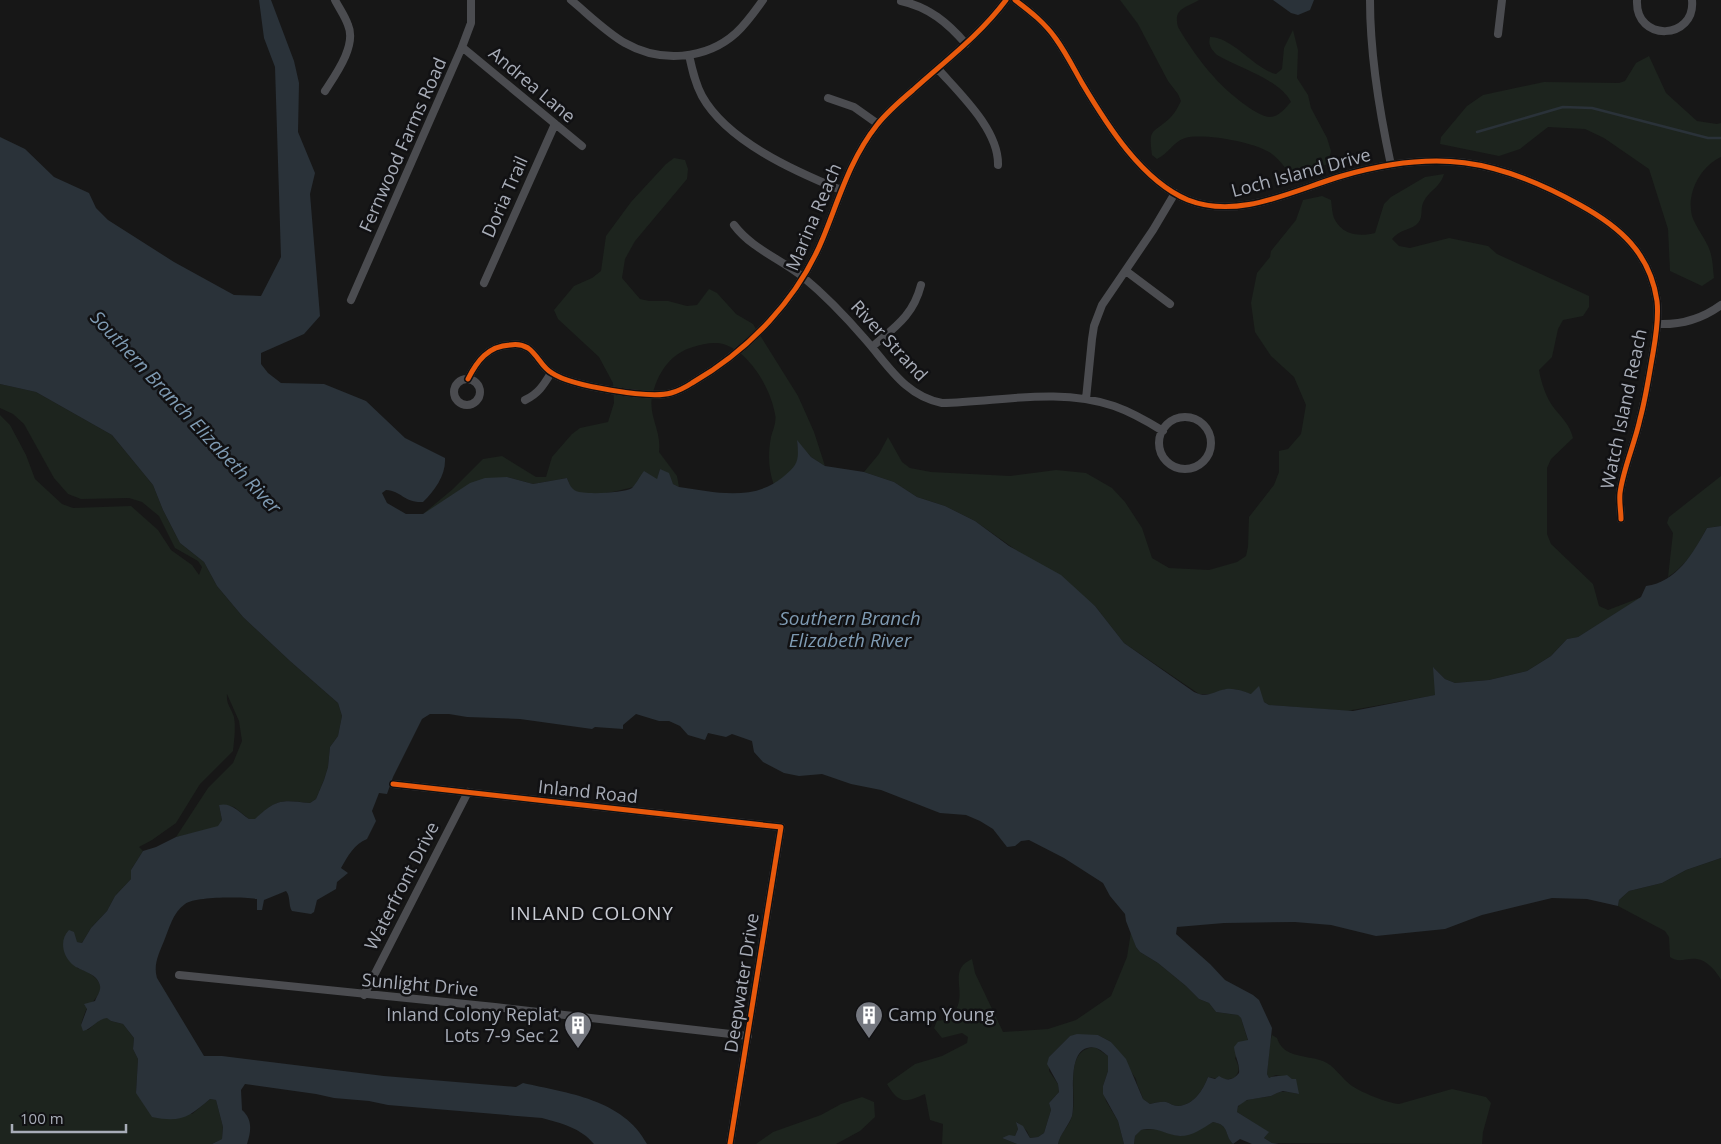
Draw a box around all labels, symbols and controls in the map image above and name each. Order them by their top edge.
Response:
street label: Andrea Lane [484,41,581,128]
street label: Fernwood Farms Road [353,54,451,236]
street label: Loch Island Drive [1228,142,1373,202]
street label: Doria Trail [475,152,533,241]
street label: Marina Reach [780,159,847,274]
street label: River Strand [846,295,933,386]
water label: Southern Branch Elizabeth River [85,305,288,520]
street label: Watch Island Reach [1594,327,1652,491]
water label: Southern Branch Elizabeth River [779,605,921,653]
street label: Inland Road [537,774,639,808]
street label: Waterfront Drive [358,817,444,954]
district label: INLAND COLONY [510,900,674,926]
street label: Deepwater Drive [718,911,764,1054]
street label: Sunlight Drive [361,967,479,1001]
building icon: Camp Young [854,1000,884,1039]
place label: Inland Colony Replat Lots 7-9 Sec 2 [386,1002,559,1047]
place label: Camp Young [888,1002,995,1026]
building icon: Inland Colony Replat Lots 7-9 Sec 2 [563,1010,593,1049]
scale bar [12,1102,126,1134]
text: 100 m [20,1108,64,1128]

